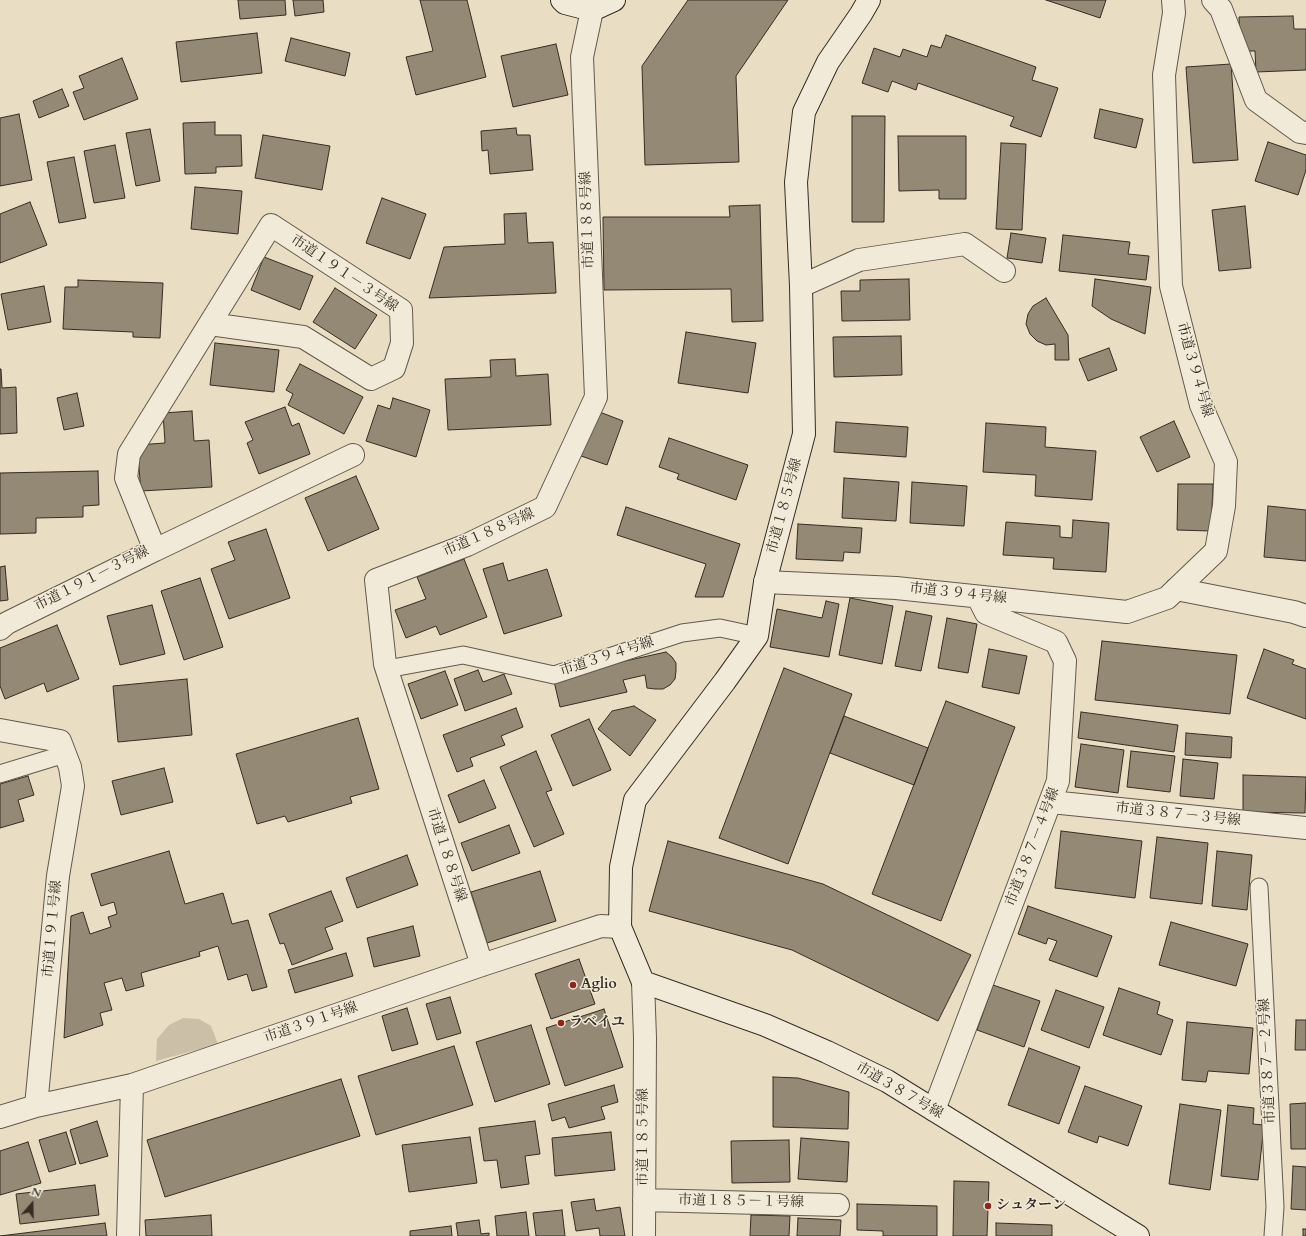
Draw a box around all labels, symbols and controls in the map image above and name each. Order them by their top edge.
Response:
street label: 市道１８８号線 [578,171,598,269]
street label: 市道１９１－３号線 [287,232,401,316]
street label: 市道３９４号線 [1172,321,1216,419]
street label: 市道１８５号線 [764,456,806,556]
street label: 市道１８８号線 [441,505,537,561]
street label: 市道１９１－３号線 [32,543,152,615]
street label: 市道３９４号線 [908,581,1008,607]
street label: 市道３９４号線 [558,634,656,680]
street label: 市道３８７－４号線 [1003,785,1063,909]
street label: 市道３８７－３号線 [1114,800,1242,830]
street label: 市道１８８号線 [423,806,469,904]
street label: 市道１９１号線 [40,879,66,979]
place label: Aglio [581,977,617,993]
marker: Aglio [568,980,578,990]
street label: 市道３８７－２号線 [1256,998,1280,1124]
street label: 市道３９１号線 [262,999,360,1047]
place label: ラベイユ [569,1015,625,1031]
marker: ラベイユ [556,1018,566,1028]
street label: 市道３８７号線 [852,1059,946,1123]
street label: 市道１８５号線 [636,1088,652,1186]
north arrow [12,1184,52,1224]
text: N [29,1184,43,1201]
street label: 市道１８５－１号線 [678,1193,804,1211]
place label: シュターン [996,1198,1066,1214]
marker: シュターン [983,1201,993,1211]

